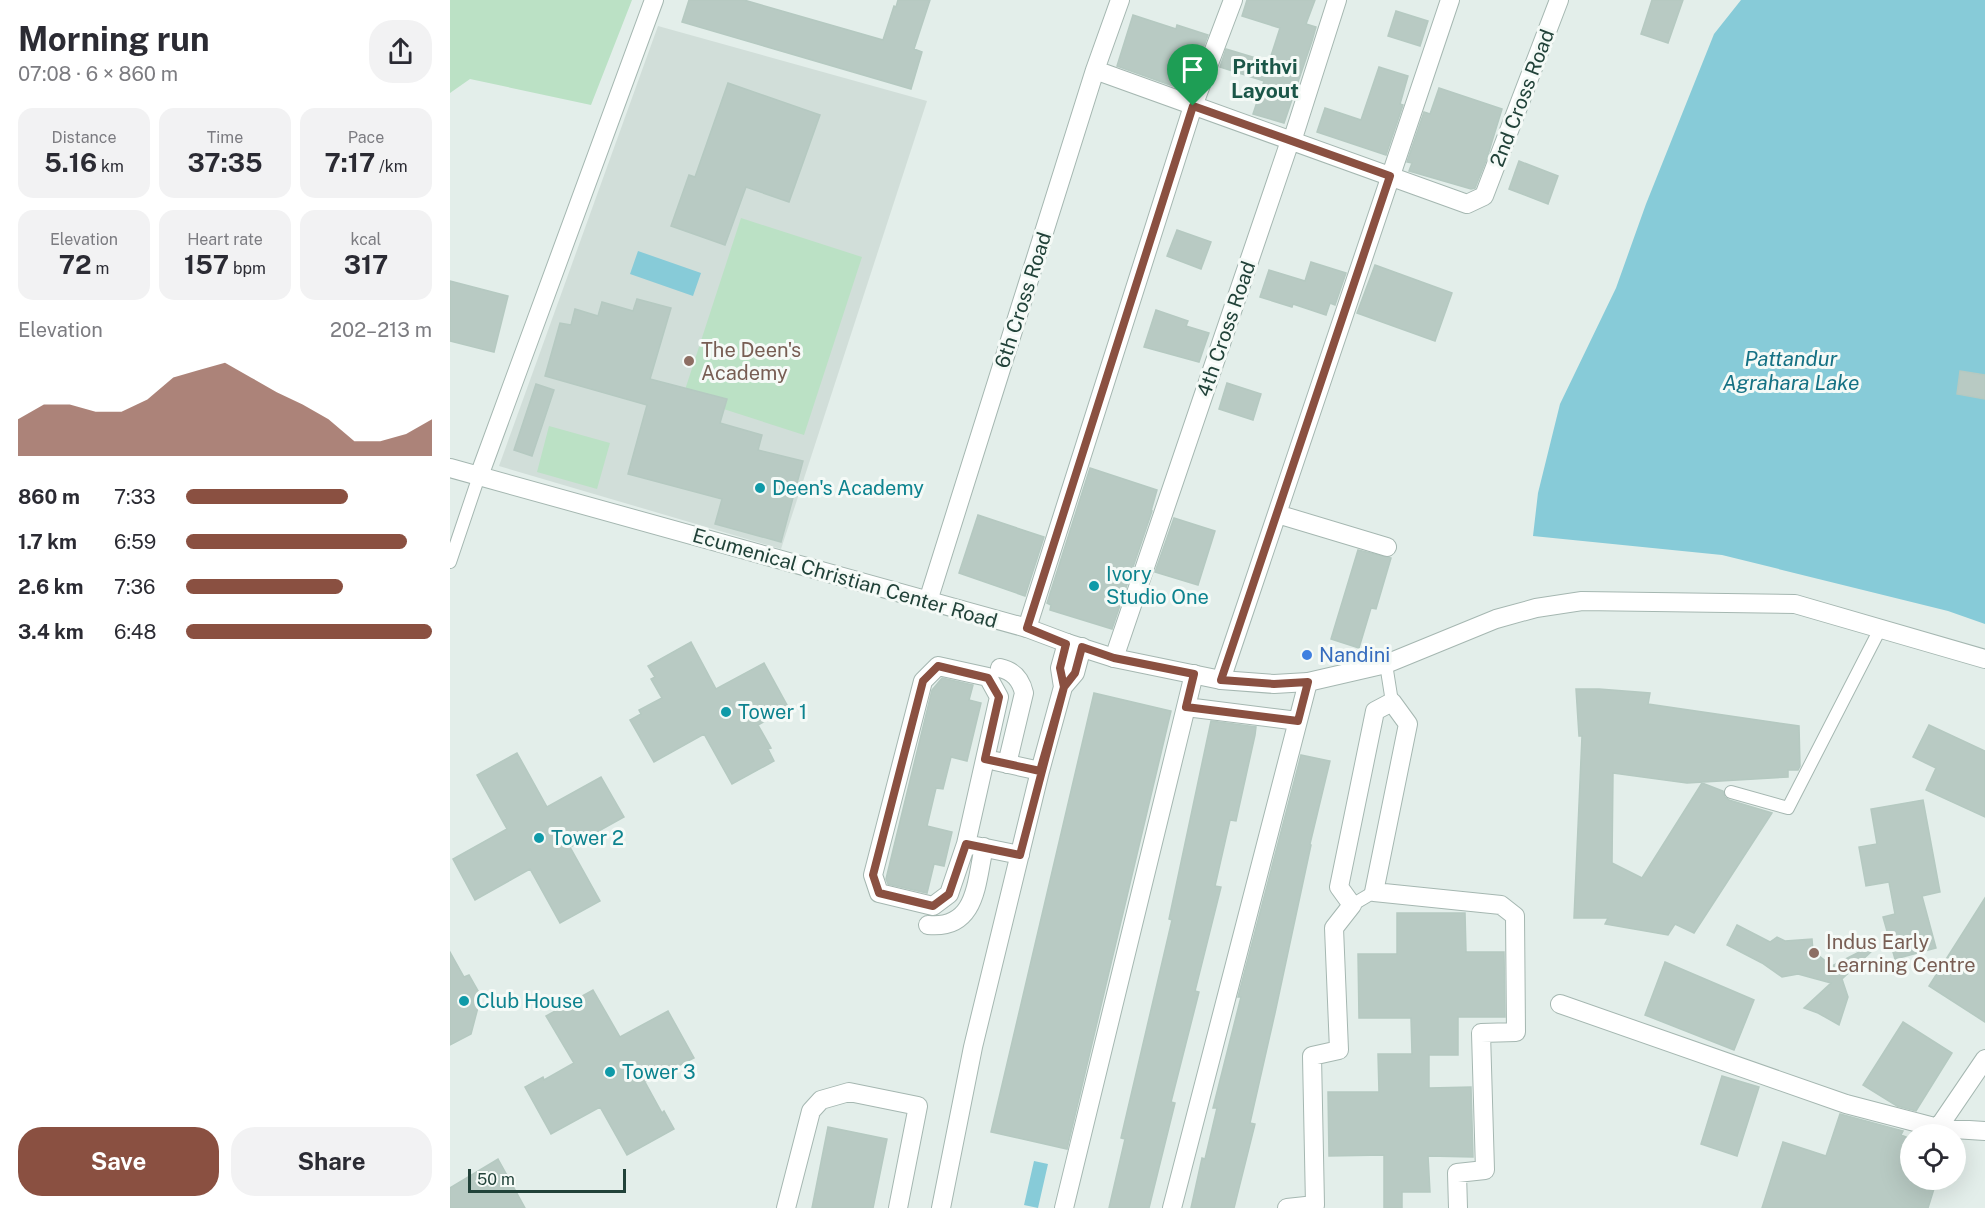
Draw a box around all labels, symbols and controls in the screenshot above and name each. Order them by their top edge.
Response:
text: Morning run [18,20,210,58]
button: share [369,20,432,83]
street label: 2nd Cross Road [1485,26,1559,170]
pin [1167,44,1218,106]
icon: arrive [1176,53,1209,86]
district label: Prithvi Layout [1231,54,1299,103]
text: 07:08 · 6 × 860 m [18,62,178,86]
text: Distance [52,128,116,147]
text: Time [207,128,243,147]
text: Pace [348,128,384,147]
text: 5.16 [44,147,97,178]
text: 37:35 [188,147,262,178]
text: 7:17 [324,147,375,178]
text: km [97,157,124,176]
text: /km [375,157,408,176]
street label: 6th Cross Road [990,229,1056,371]
text: Elevation [50,230,118,249]
text: Heart rate [187,230,263,249]
text: kcal [351,230,381,249]
text: 72 [59,249,92,280]
text: 157 [184,249,229,280]
text: 317 [344,249,388,280]
street label: 4th Cross Road [1192,258,1260,400]
text: m [92,259,109,278]
text: bpm [229,259,266,278]
text: Elevation [18,318,103,342]
text: 202–213 m [330,318,432,342]
place label: The Deen's Academy [701,338,801,385]
water label: Pattandur Agrahara Lake [1723,346,1859,395]
marker: The Deen's Academy [682,354,696,368]
place label: Deen's Academy [772,476,924,500]
marker: Deen's Academy [753,481,767,495]
text: 860 m [18,485,80,509]
text: 7:33 [114,485,156,509]
street label: Ecumenical Christian Center Road [690,523,1000,633]
text: 1.7 km [18,530,77,554]
text: 6:59 [114,530,156,554]
place label: Ivory Studio One [1106,562,1209,609]
text: 2.6 km [18,575,83,599]
text: 7:36 [114,575,155,599]
marker: Ivory Studio One [1087,579,1101,593]
text: 3.4 km [18,620,84,644]
text: 6:48 [114,620,156,644]
place label: Nandini [1319,643,1390,667]
marker: Nandini [1300,648,1314,662]
place label: Tower 1 [738,700,807,724]
marker: Tower 1 [719,705,733,719]
place label: Tower 2 [551,826,624,850]
marker: Tower 2 [532,831,546,845]
place label: Indus Early Learning Centre [1826,930,1976,977]
marker: Indus Early Learning Centre [1807,946,1821,960]
place label: Club House [476,989,583,1013]
marker: Club House [457,994,471,1008]
place label: Tower 3 [622,1060,696,1084]
marker: Tower 3 [603,1065,617,1079]
map controls [1900,1124,1966,1190]
button: locate [1900,1124,1966,1190]
button: Save [18,1127,219,1196]
button: Share [231,1127,432,1196]
scale bar [468,1166,626,1194]
text: 50 m [477,1170,515,1189]

